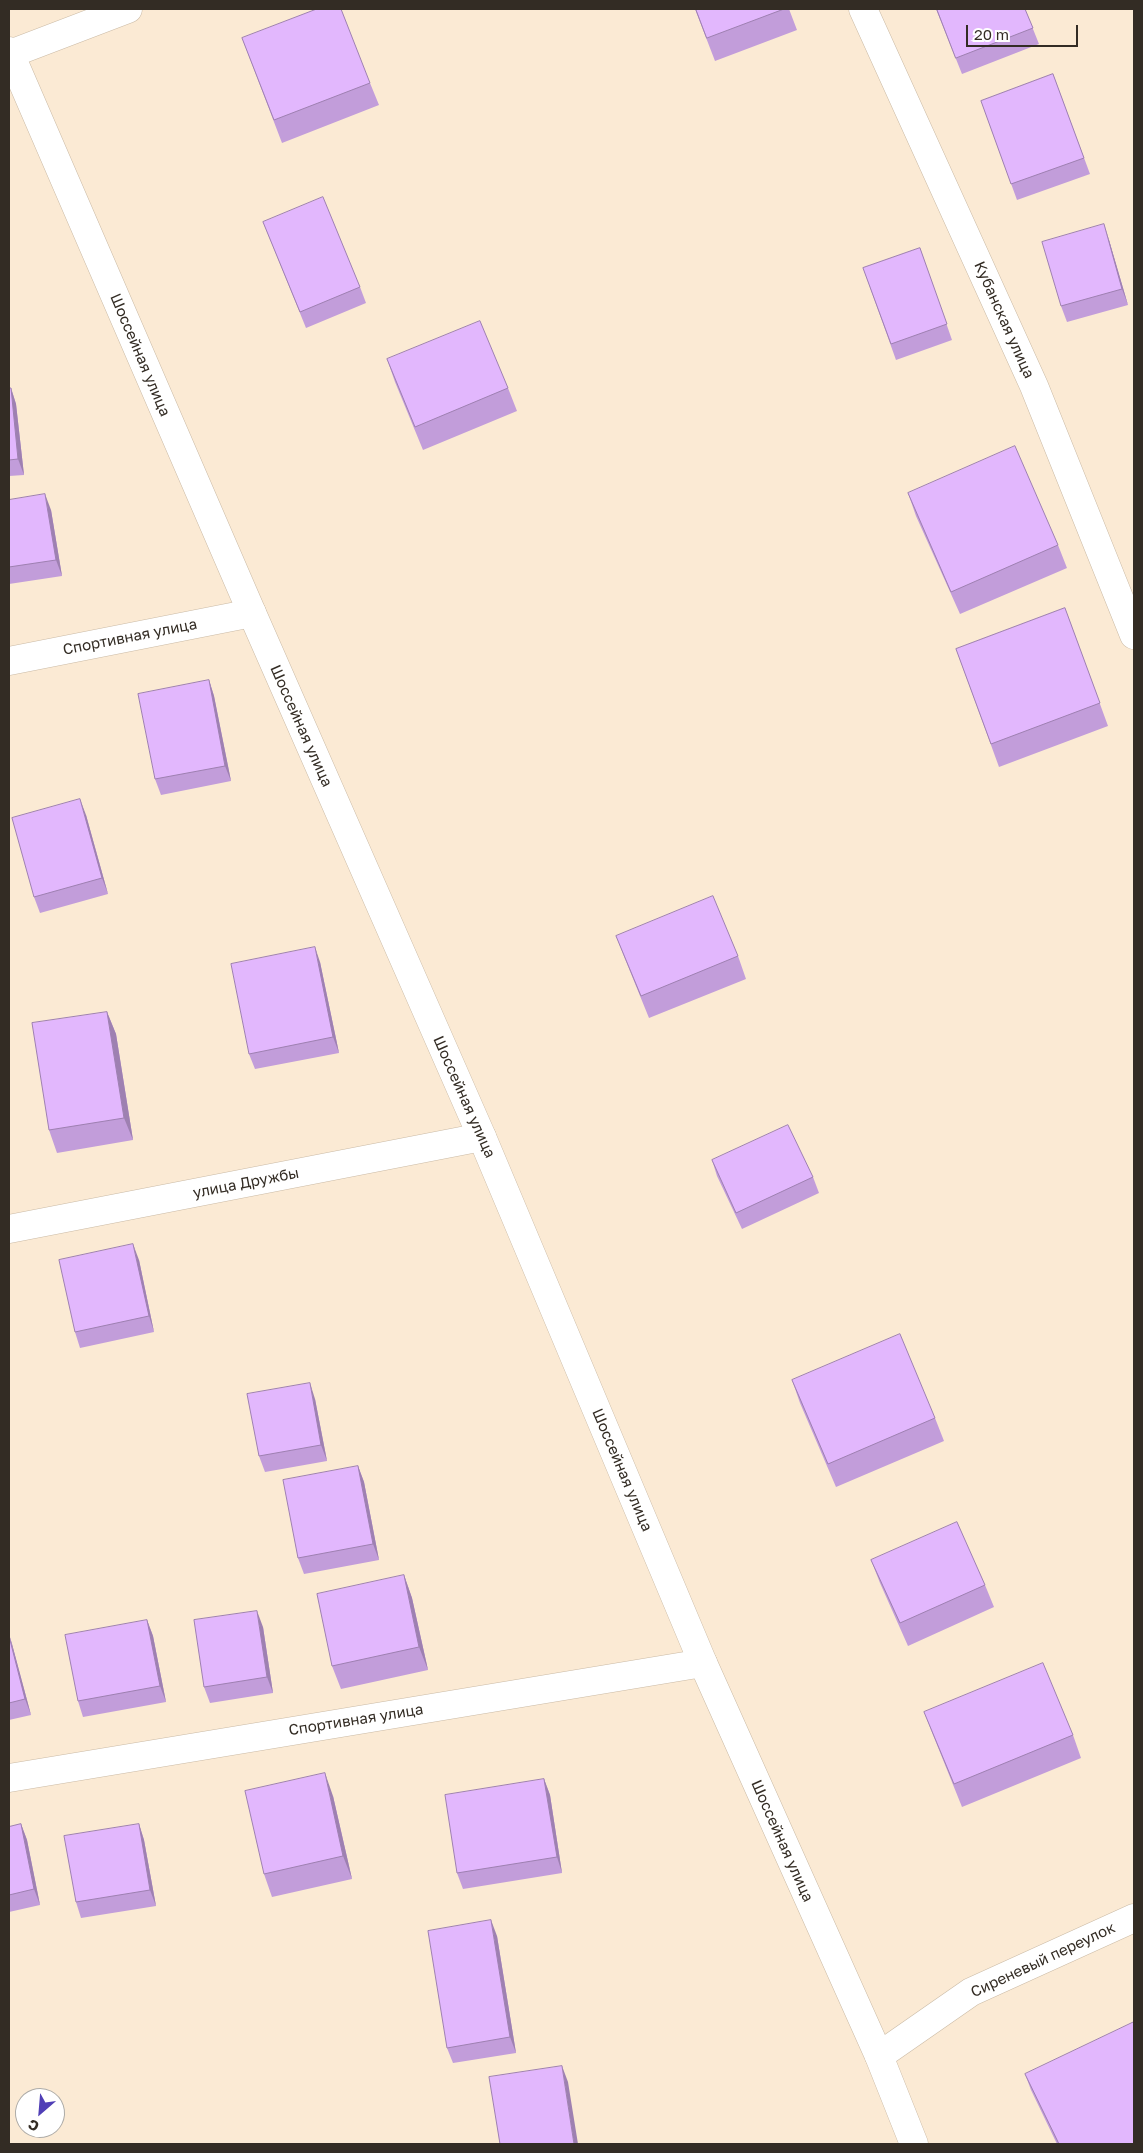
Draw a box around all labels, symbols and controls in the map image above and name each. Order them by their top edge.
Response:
scale bar [968,15,1080,47]
text: 20 m [974,25,1009,43]
street label: Кубанская улица [970,259,1038,381]
street label: Шоссейная улица [106,291,174,419]
street label: Спортивная улица [61,615,199,659]
street label: Шоссейная улица [266,662,336,790]
street label: Шоссейная улица [429,1033,499,1161]
street label: улица Дружбы [191,1164,301,1202]
street label: Шоссейная улица [588,1406,656,1534]
street label: Спортивная улица [287,1700,425,1740]
street label: Шоссейная улица [747,1777,817,1905]
street label: Сиреневый переулок [968,1919,1118,2001]
north arrow [15,2088,65,2138]
text: С [25,2116,42,2136]

